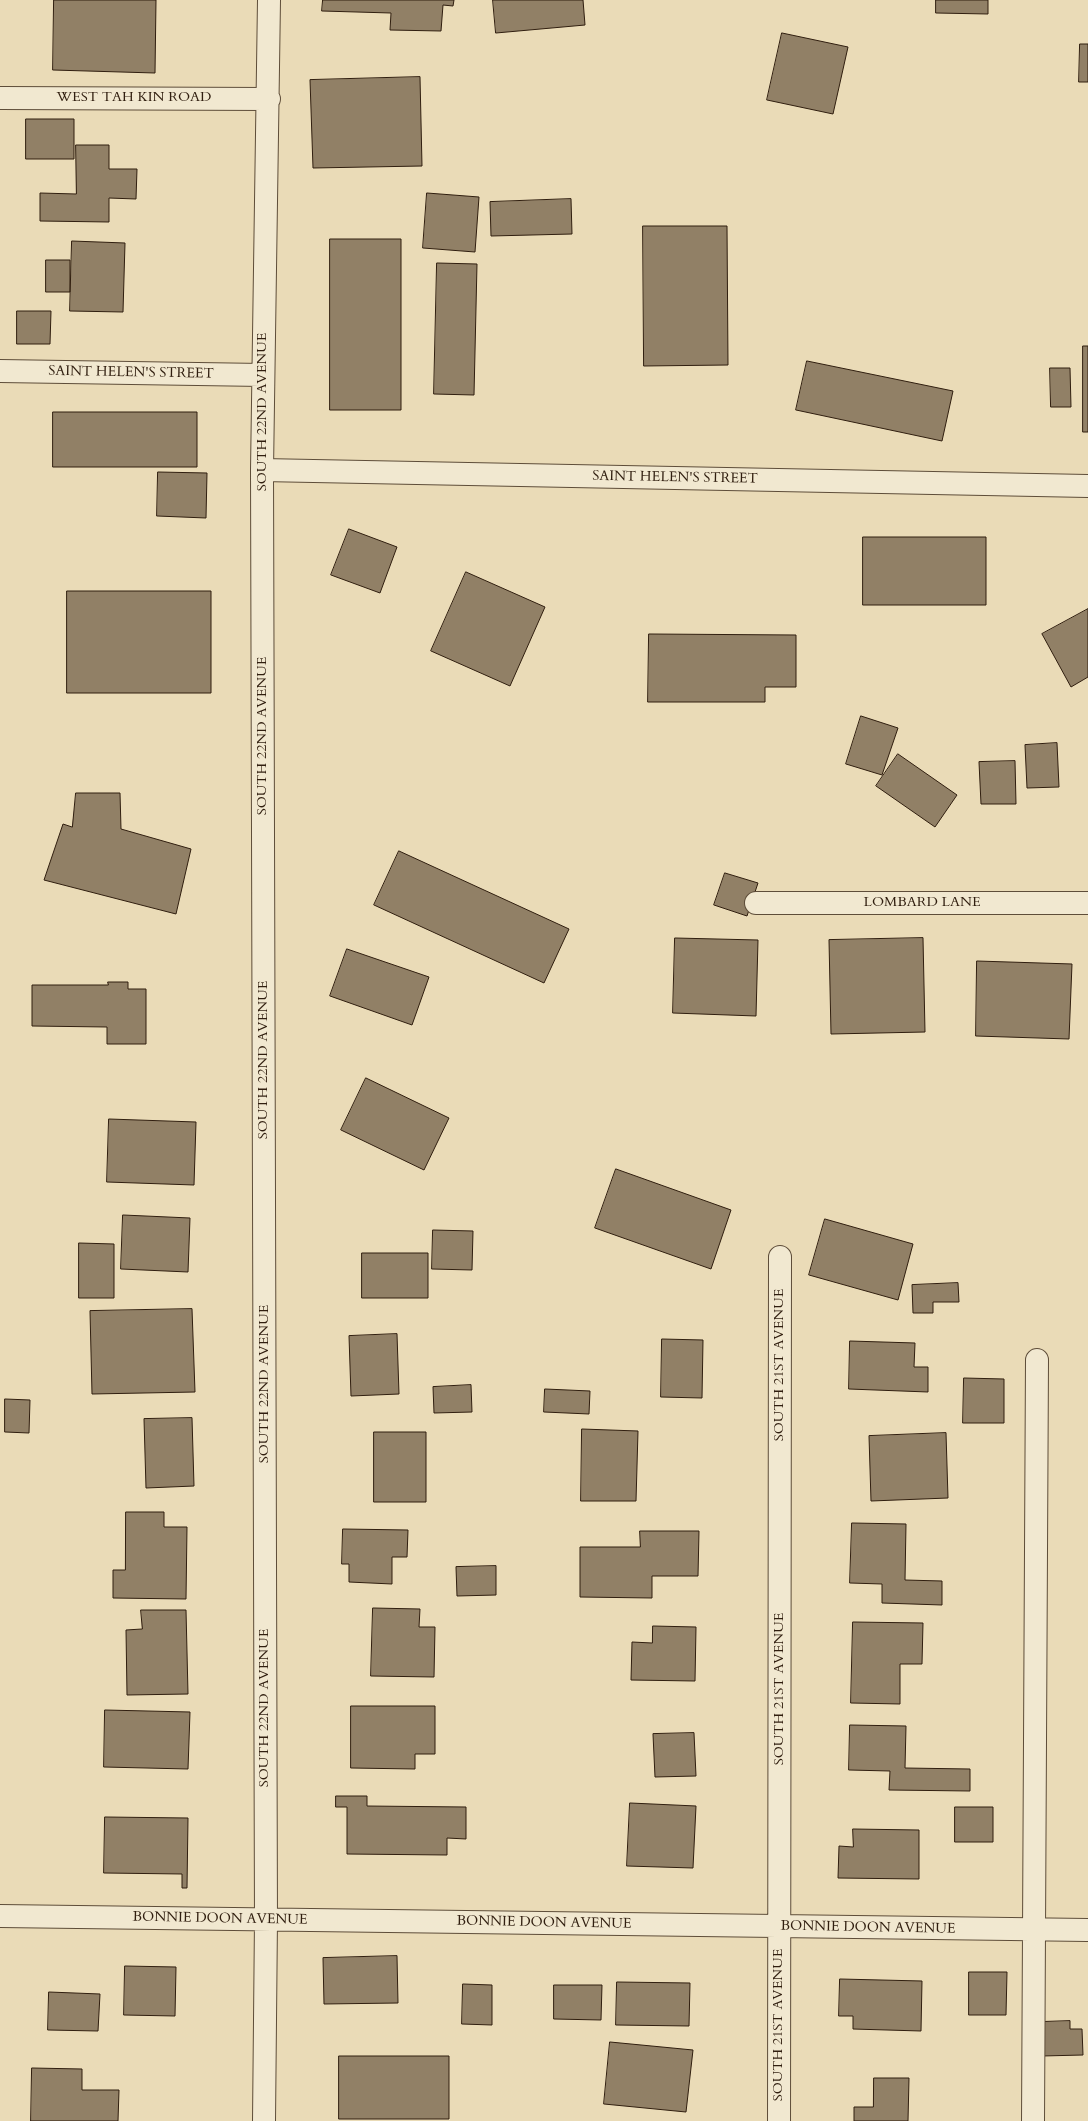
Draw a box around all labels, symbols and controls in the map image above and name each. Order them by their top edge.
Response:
street label: WEST TAH KIN ROAD [57,90,211,106]
street label: SOUTH 22ND AVENUE [255,333,271,491]
street label: SAINT HELEN'S STREET [48,363,214,383]
street label: SAINT HELEN'S STREET [592,468,758,488]
street label: SOUTH 22ND AVENUE [255,657,271,815]
street label: LOMBARD LANE [863,895,981,911]
street label: SOUTH 22ND AVENUE [256,981,272,1139]
street label: SOUTH 21ST AVENUE [772,1289,788,1441]
street label: SOUTH 22ND AVENUE [257,1305,273,1463]
street label: SOUTH 21ST AVENUE [772,1613,788,1765]
street label: SOUTH 22ND AVENUE [257,1629,273,1787]
street label: BONNIE DOON AVENUE [132,1909,308,1929]
street label: BONNIE DOON AVENUE [456,1913,632,1933]
street label: BONNIE DOON AVENUE [780,1918,956,1938]
street label: SOUTH 21ST AVENUE [771,1949,787,2101]

